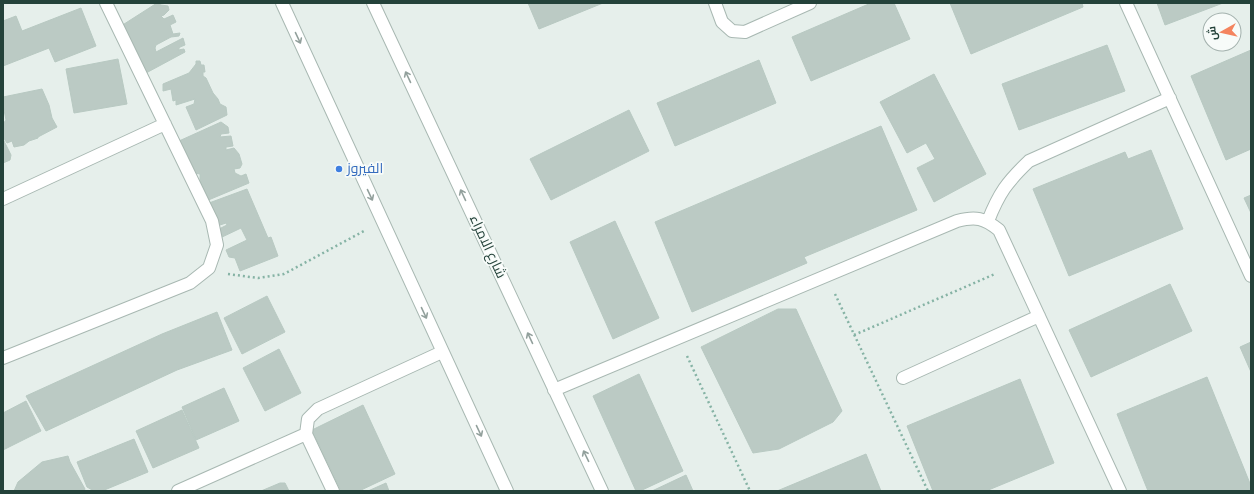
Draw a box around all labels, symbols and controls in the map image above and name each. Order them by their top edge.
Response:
north arrow [1202,12,1242,52]
text: ش [1205,25,1221,41]
one-way arrow [295,32,302,44]
one-way arrow [404,72,411,84]
place label: الفيروز [346,161,383,178]
marker: الفيروز [334,164,344,174]
one-way arrow [367,189,374,201]
one-way arrow [459,190,466,202]
street label: شارع الامراء [465,213,509,281]
one-way arrow [421,307,428,319]
one-way arrow [526,333,533,345]
one-way arrow [476,424,483,436]
one-way arrow [582,450,589,462]

